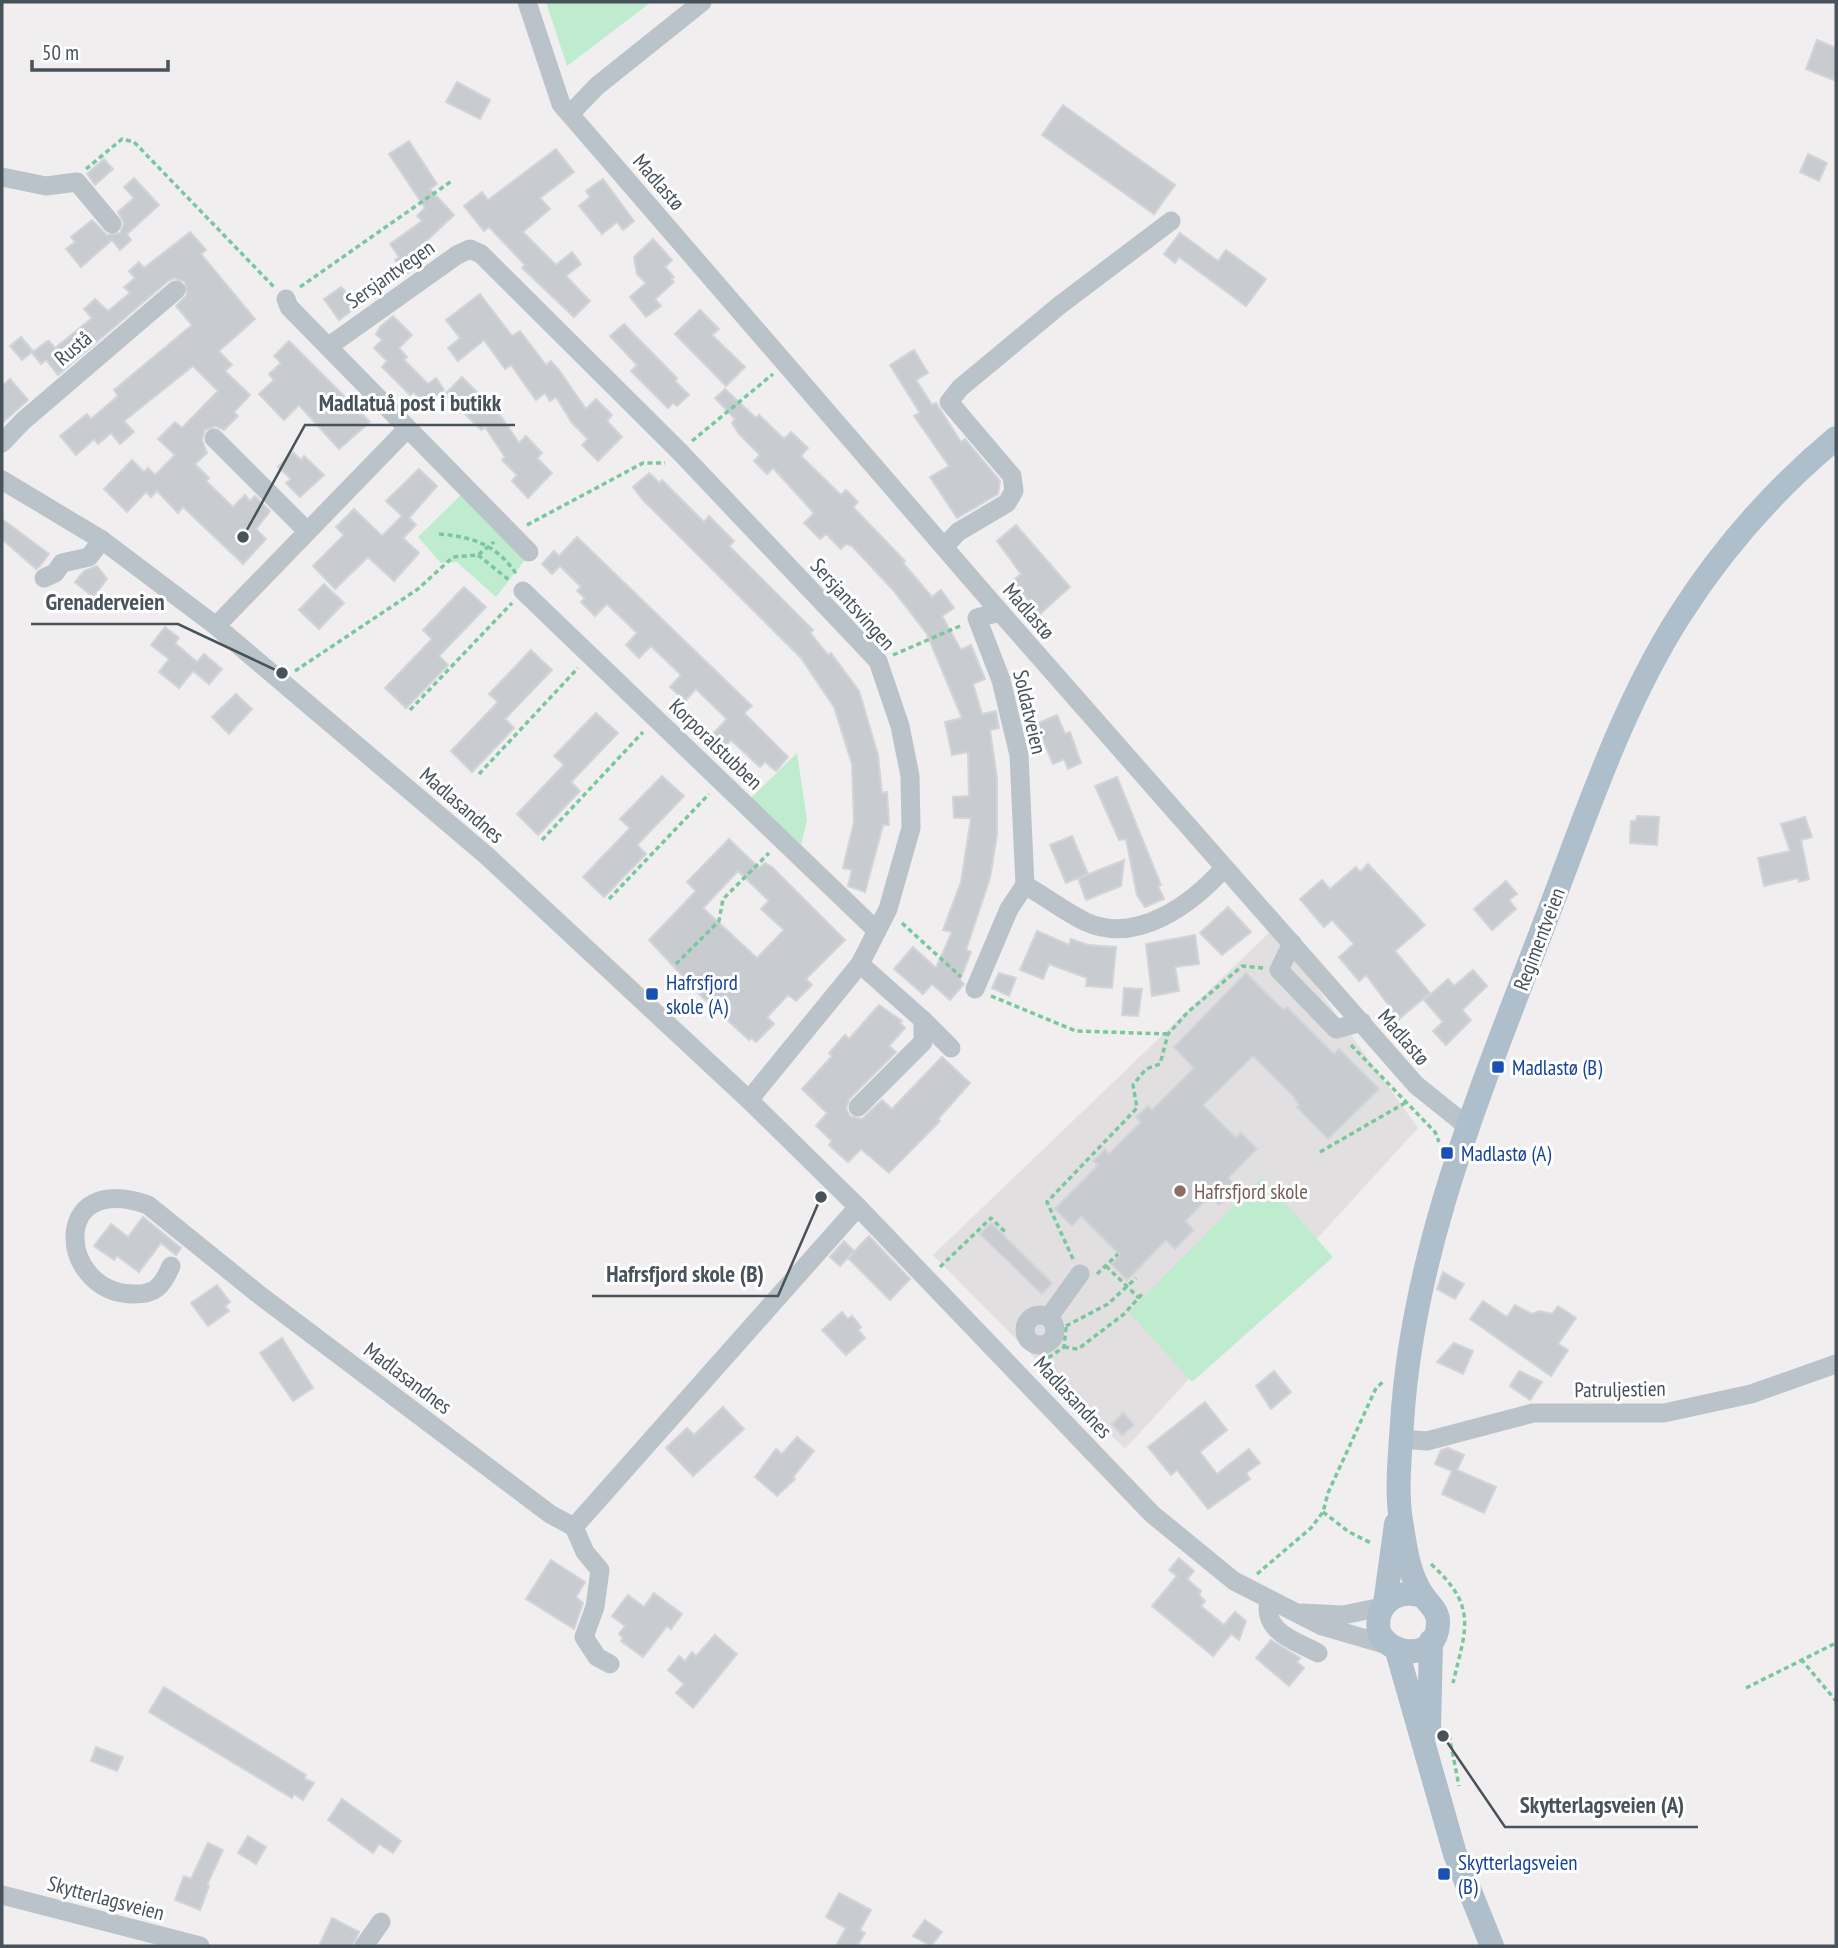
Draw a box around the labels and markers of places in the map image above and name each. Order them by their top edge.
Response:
callout: Madlatuå post i butikk [305,381,515,425]
callout: Grenaderveien [31,580,178,624]
place label: Hafrsfjord skole (A) [666,969,738,1020]
marker: Hafrsfjord skole (A) [644,986,660,1002]
place label: Madlastø (B) [1512,1054,1602,1081]
marker: Madlastø (B) [1490,1059,1506,1075]
place label: Madlastø (A) [1461,1140,1551,1167]
marker: Madlastø (A) [1439,1145,1455,1161]
place label: Hafrsfjord skole [1194,1178,1308,1205]
marker: Hafrsfjord skole [1172,1183,1188,1199]
callout: Hafrsfjord skole (B) [592,1252,778,1296]
callout: Skytterlagsveien (A) [1505,1783,1698,1827]
place label: Skytterlagsveien (B) [1458,1849,1578,1900]
marker: Skytterlagsveien (B) [1436,1866,1452,1882]

